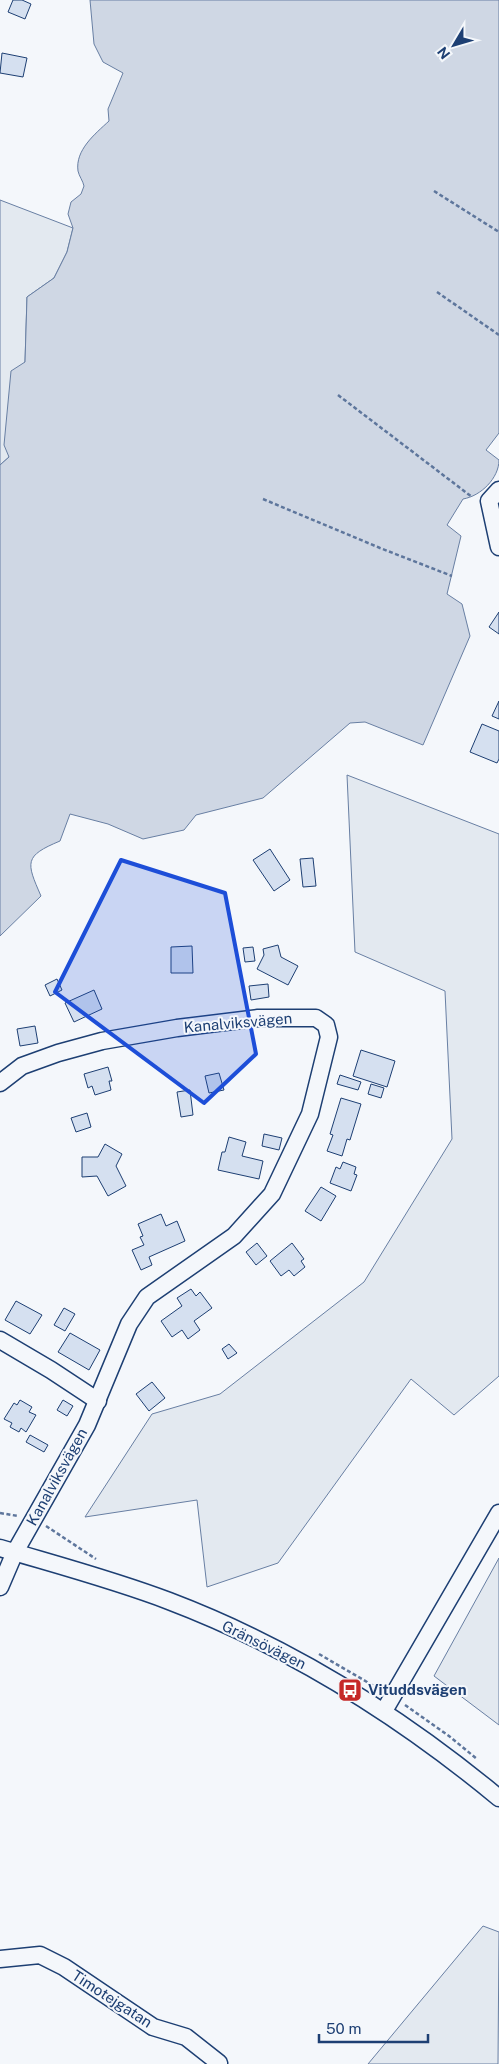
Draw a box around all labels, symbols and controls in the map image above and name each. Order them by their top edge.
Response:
north arrow [429,20,479,70]
text: N [434,44,453,62]
street label: Kanalviksvägen [183,1009,293,1036]
street label: Kanalviksvägen [23,1425,90,1528]
street label: Gränsövägen [219,1617,309,1672]
bus stop icon: Vituddsvägen [337,1677,363,1703]
place label: Vituddsvägen [368,1681,467,1698]
street label: Timotejgatan [69,1966,155,2031]
scale bar [319,2012,428,2044]
text: 50 m [326,2020,361,2037]

